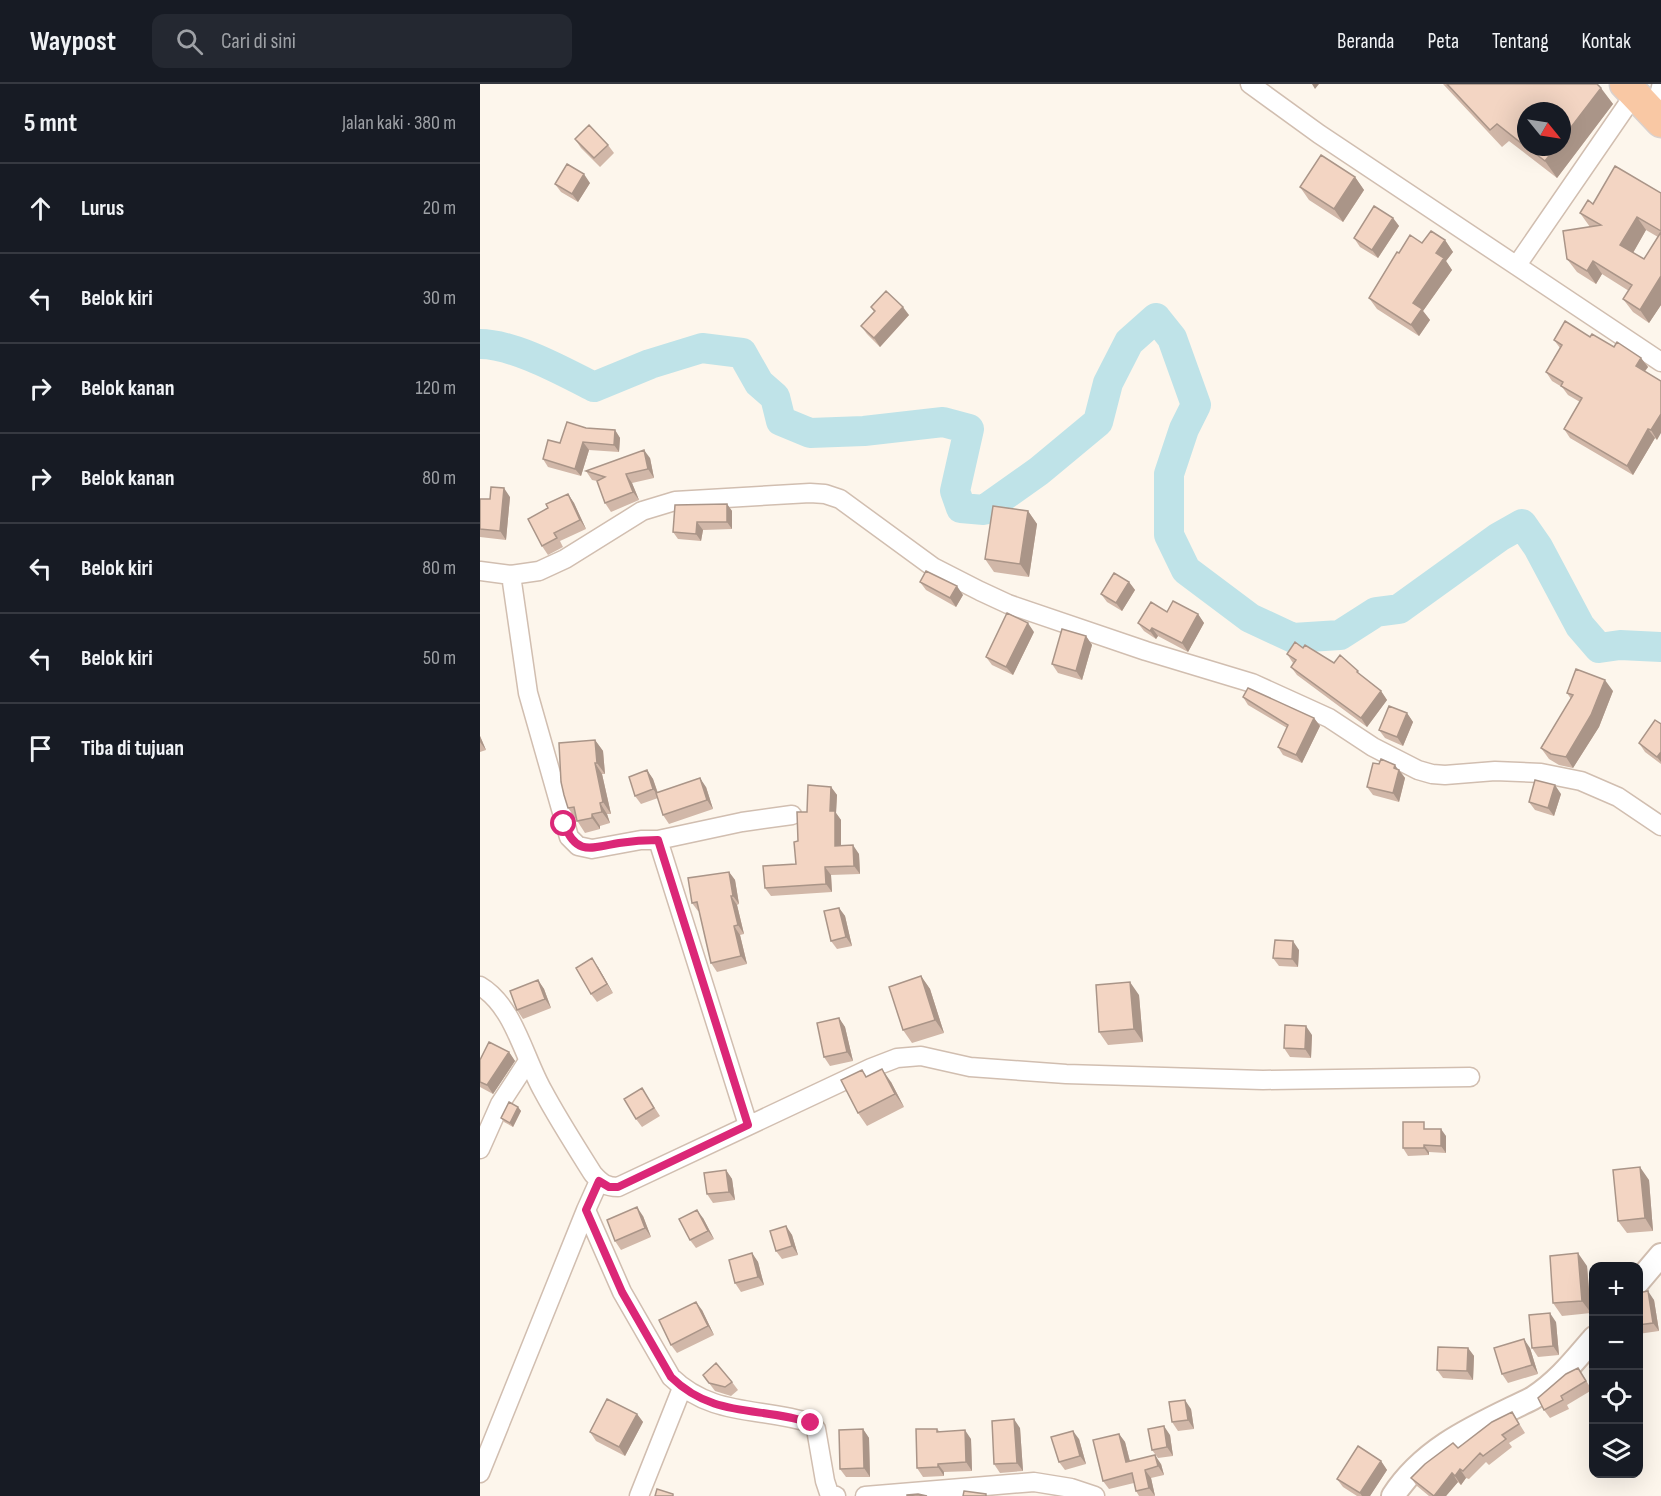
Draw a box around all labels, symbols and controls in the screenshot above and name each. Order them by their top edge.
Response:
search box [152,14,572,68]
text: Waypost [30,25,116,58]
icon: search [173,25,206,58]
text: Cari di sini [221,28,296,55]
text: Beranda [1337,29,1394,54]
text: Peta [1427,29,1459,54]
text: Tentang [1492,29,1549,54]
text: Kontak [1582,29,1631,54]
north arrow [1517,102,1571,156]
text: 5 mnt [24,108,77,139]
text: Jalan kaki · 380 m [342,111,456,135]
icon: ahead [24,192,57,225]
text: Lurus [81,195,124,222]
text: 20 m [423,196,456,220]
icon: left [24,282,57,315]
text: Belok kiri [81,285,153,312]
text: 30 m [423,286,456,310]
icon: right [24,372,57,405]
text: Belok kanan [81,375,174,402]
text: 120 m [416,376,456,400]
icon: right [24,462,57,495]
text: Belok kanan [81,465,174,492]
text: 80 m [422,466,456,490]
icon: left [24,552,57,585]
text: Belok kiri [81,555,153,582]
text: 80 m [422,556,456,580]
icon: left [24,642,57,675]
text: Belok kiri [81,645,153,672]
text: 50 m [423,646,456,670]
icon: arrive [24,732,57,765]
text: Tiba di tujuan [81,735,184,762]
route start [550,810,576,836]
map controls [1589,1262,1643,1478]
button: + [1589,1262,1643,1316]
button: − [1589,1316,1643,1370]
button: locate [1589,1370,1643,1424]
route end [797,1409,823,1435]
button: layers [1589,1424,1643,1478]

